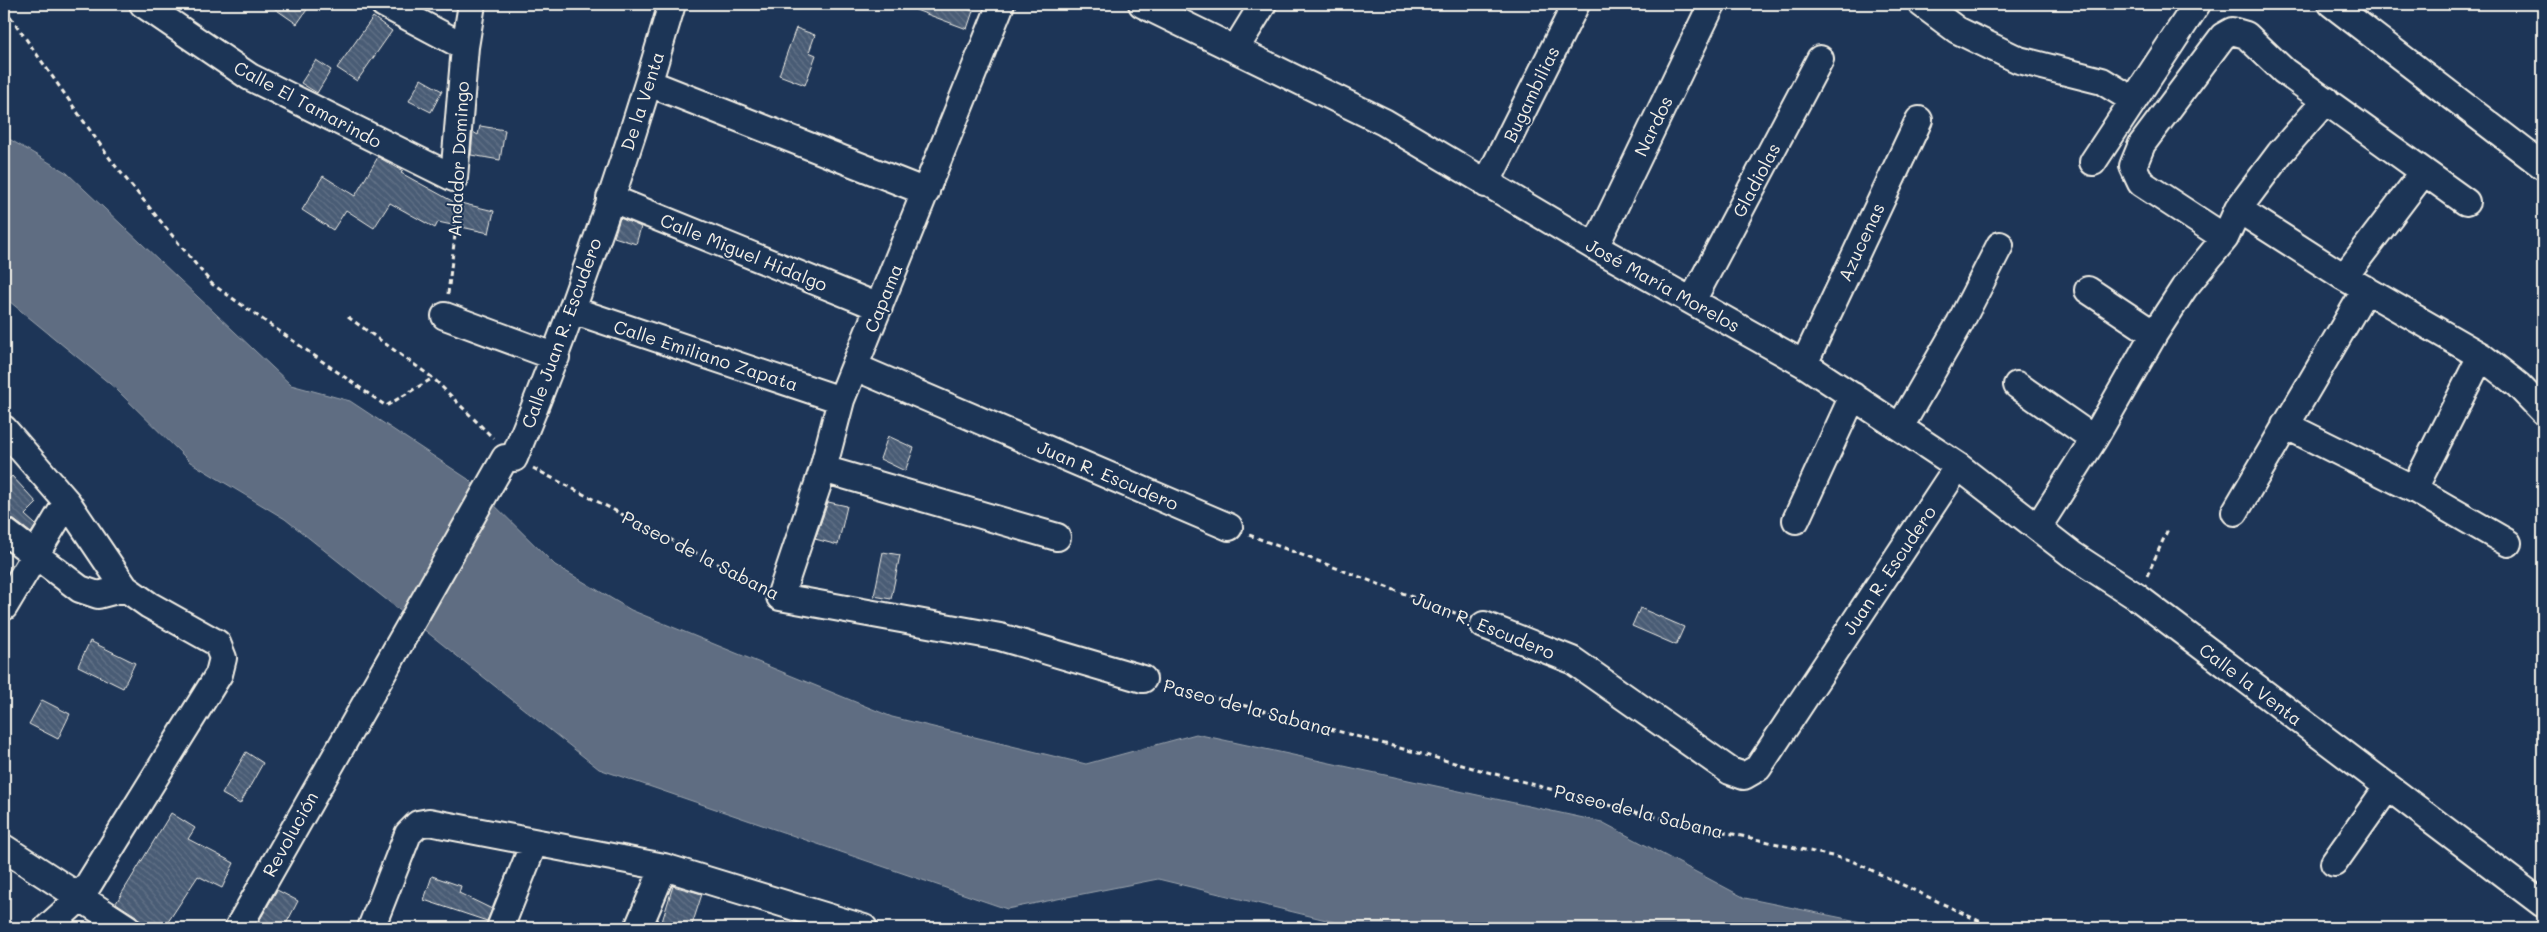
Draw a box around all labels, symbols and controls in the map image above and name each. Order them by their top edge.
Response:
street label: Bugambilias [1497,42,1565,146]
street label: De la Venta [615,49,669,153]
street label: Calle El Tamarindo [230,55,386,153]
street label: Andador Domingo [442,80,474,237]
street label: Nardos [1628,92,1678,160]
street label: Gladiolas [1726,139,1786,221]
street label: Azucenas [1832,199,1890,285]
street label: Calle Miguel Hidalgo [657,208,831,297]
street label: José María Morelos [1582,233,1744,337]
street label: Calle Juan R. Escudero [515,234,607,432]
street label: Capama [858,260,908,336]
street label: Calle Emiliano Zapata [611,314,801,396]
street label: Juan R. Escudero [1034,434,1183,516]
street label: Juan R. Escudero [1837,500,1941,639]
street label: Paseo de la Sabana [618,505,784,605]
street label: Juan R. Escudero [1409,586,1559,665]
street label: Calle la Venta [2195,637,2307,731]
street label: Paseo de la Sabana [1161,673,1335,741]
street label: Paseo de la Sabana [1552,778,1726,844]
street label: Revolución [257,787,323,881]

